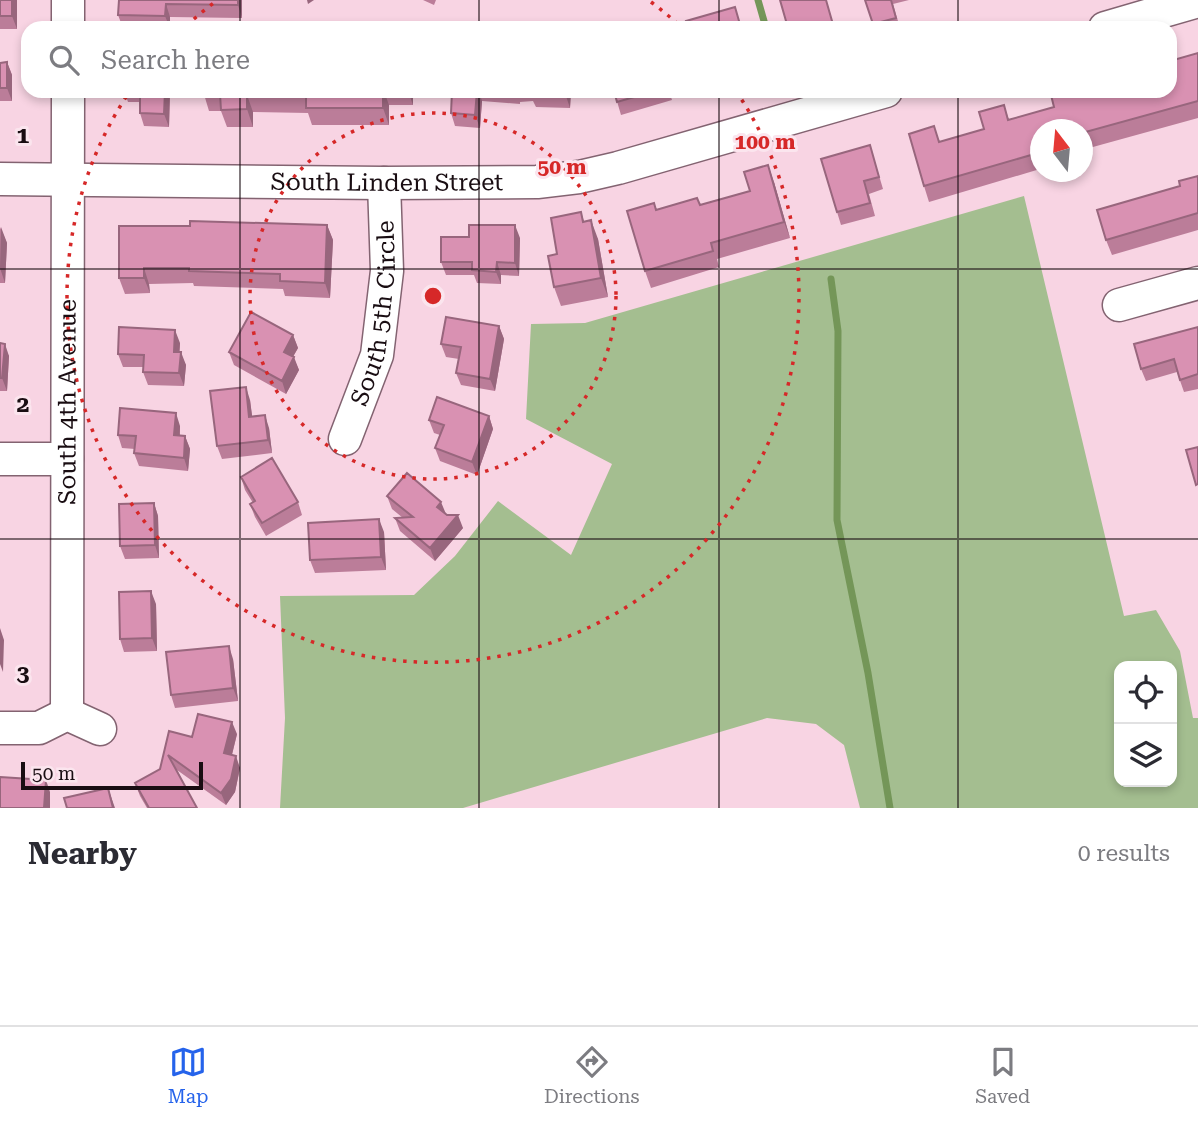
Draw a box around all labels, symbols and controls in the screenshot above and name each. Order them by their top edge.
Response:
search box [21,21,1177,98]
icon: search [45,41,83,79]
text: Search here [101,45,250,75]
north arrow [1030,119,1093,182]
text: 1 [17,122,30,149]
text: 100 m [735,130,795,154]
text: 50 m [537,155,587,179]
street label: South Linden Street [271,168,503,197]
street label: South 5th Circle [345,220,401,410]
centre of rings [421,284,445,308]
street label: South 4th Avenue [53,299,82,505]
text: 2 [17,391,29,418]
text: 3 [17,660,30,687]
map controls [1114,661,1177,787]
button: locate [1114,661,1177,724]
button: layers [1114,724,1177,787]
scale bar [21,759,203,791]
text: 50 m [32,762,75,785]
text: Nearby [28,836,137,871]
text: 0 results [1078,840,1170,867]
tab: Map [168,1043,208,1108]
tab: Directions [544,1043,640,1108]
tab: Saved [975,1043,1030,1108]

